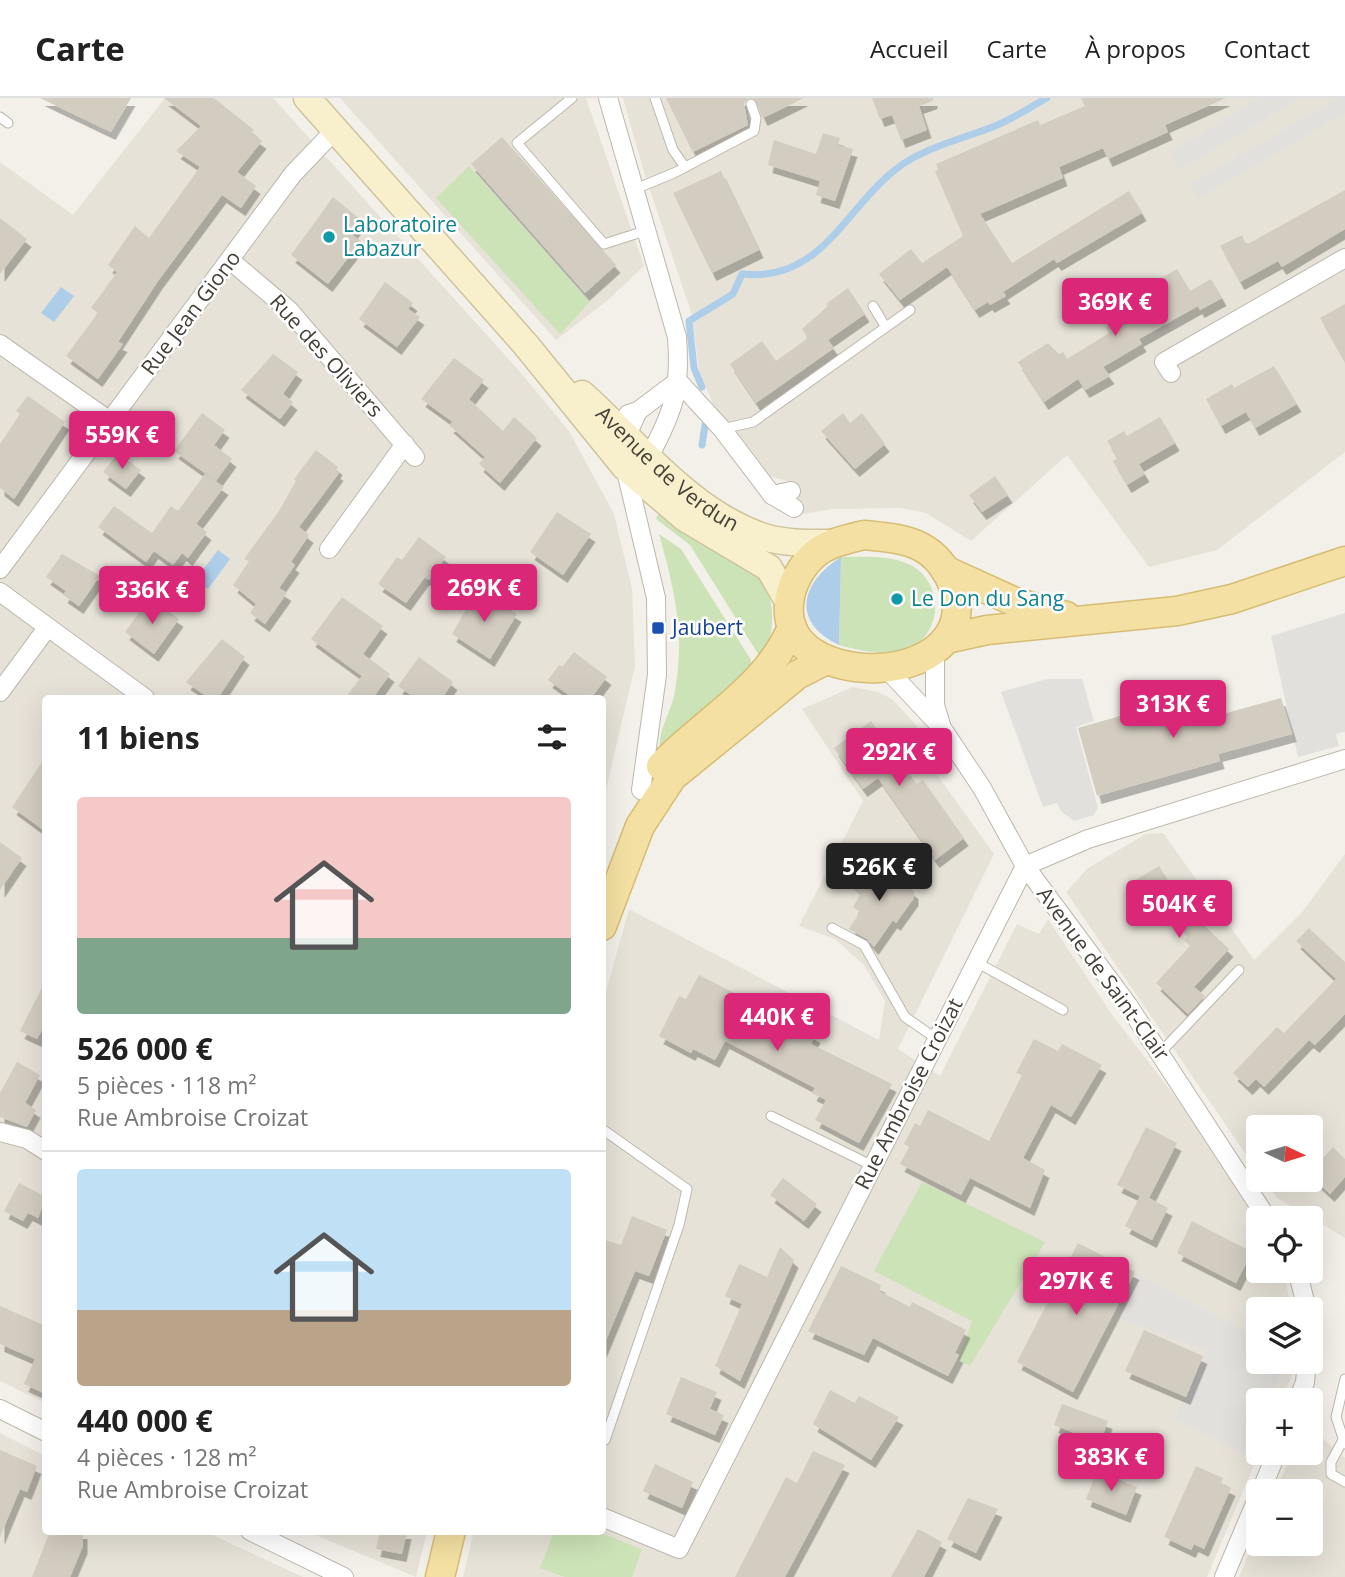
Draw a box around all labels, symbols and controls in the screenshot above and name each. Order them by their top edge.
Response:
text: Carte [35,26,125,71]
text: Accueil [870,32,949,65]
text: Carte [987,32,1047,65]
text: À propos [1085,32,1186,65]
text: Contact [1224,32,1310,65]
place label: Laboratoire Labazur [343,210,457,262]
marker: Laboratoire Labazur [321,229,337,245]
street label: Rue Jean Giono [134,244,246,380]
pin: 369K € [1058,278,1172,338]
text: 369K € [1078,285,1152,317]
street label: Rue des Oliviers [264,288,389,423]
street label: Avenue de Verdun [590,399,744,537]
pin: 559K € [65,412,179,471]
text: 559K € [85,418,159,450]
pin: 269K € [427,564,541,624]
pin: 336K € [95,566,209,626]
text: 269K € [447,571,521,603]
text: 336K € [115,573,189,605]
place label: Le Don du Sang [911,584,1064,612]
marker: Le Don du Sang [889,591,905,607]
place label: Jaubert [670,613,743,641]
marker: Jaubert [650,620,666,636]
pin: 313K € [1116,680,1230,740]
text: 313K € [1136,687,1210,719]
text: 11 biens [77,717,200,758]
icon: filters [533,718,571,756]
pin: 292K € [842,728,956,788]
text: 292K € [862,735,936,767]
icon: home [261,842,387,968]
pin: 526K € [822,844,936,903]
text: 526K € [842,850,916,882]
pin: 504K € [1122,880,1236,940]
street label: Avenue de Saint-Clair [1031,881,1177,1066]
text: 504K € [1142,887,1216,919]
pin: 440K € [720,993,834,1053]
street label: Rue Ambroise Croizat [848,993,969,1194]
text: 440K € [740,1000,814,1032]
text: 526 000 € [77,1028,213,1069]
text: 5 pièces · 118 m² [77,1069,257,1101]
text: Rue Ambroise Croizat [77,1101,308,1133]
north arrow [1246,1115,1323,1192]
map controls [1246,1115,1323,1556]
button: locate [1246,1206,1323,1283]
icon: home [261,1214,387,1340]
pin: 297K € [1019,1258,1133,1317]
text: 297K € [1039,1264,1113,1296]
button: layers [1246,1297,1323,1374]
button: + [1246,1388,1323,1465]
text: 440 000 € [77,1400,213,1441]
pin: 383K € [1054,1434,1168,1493]
text: 383K € [1074,1440,1148,1472]
text: 4 pièces · 128 m² [77,1441,257,1473]
text: Rue Ambroise Croizat [77,1473,308,1505]
button: − [1246,1479,1323,1556]

